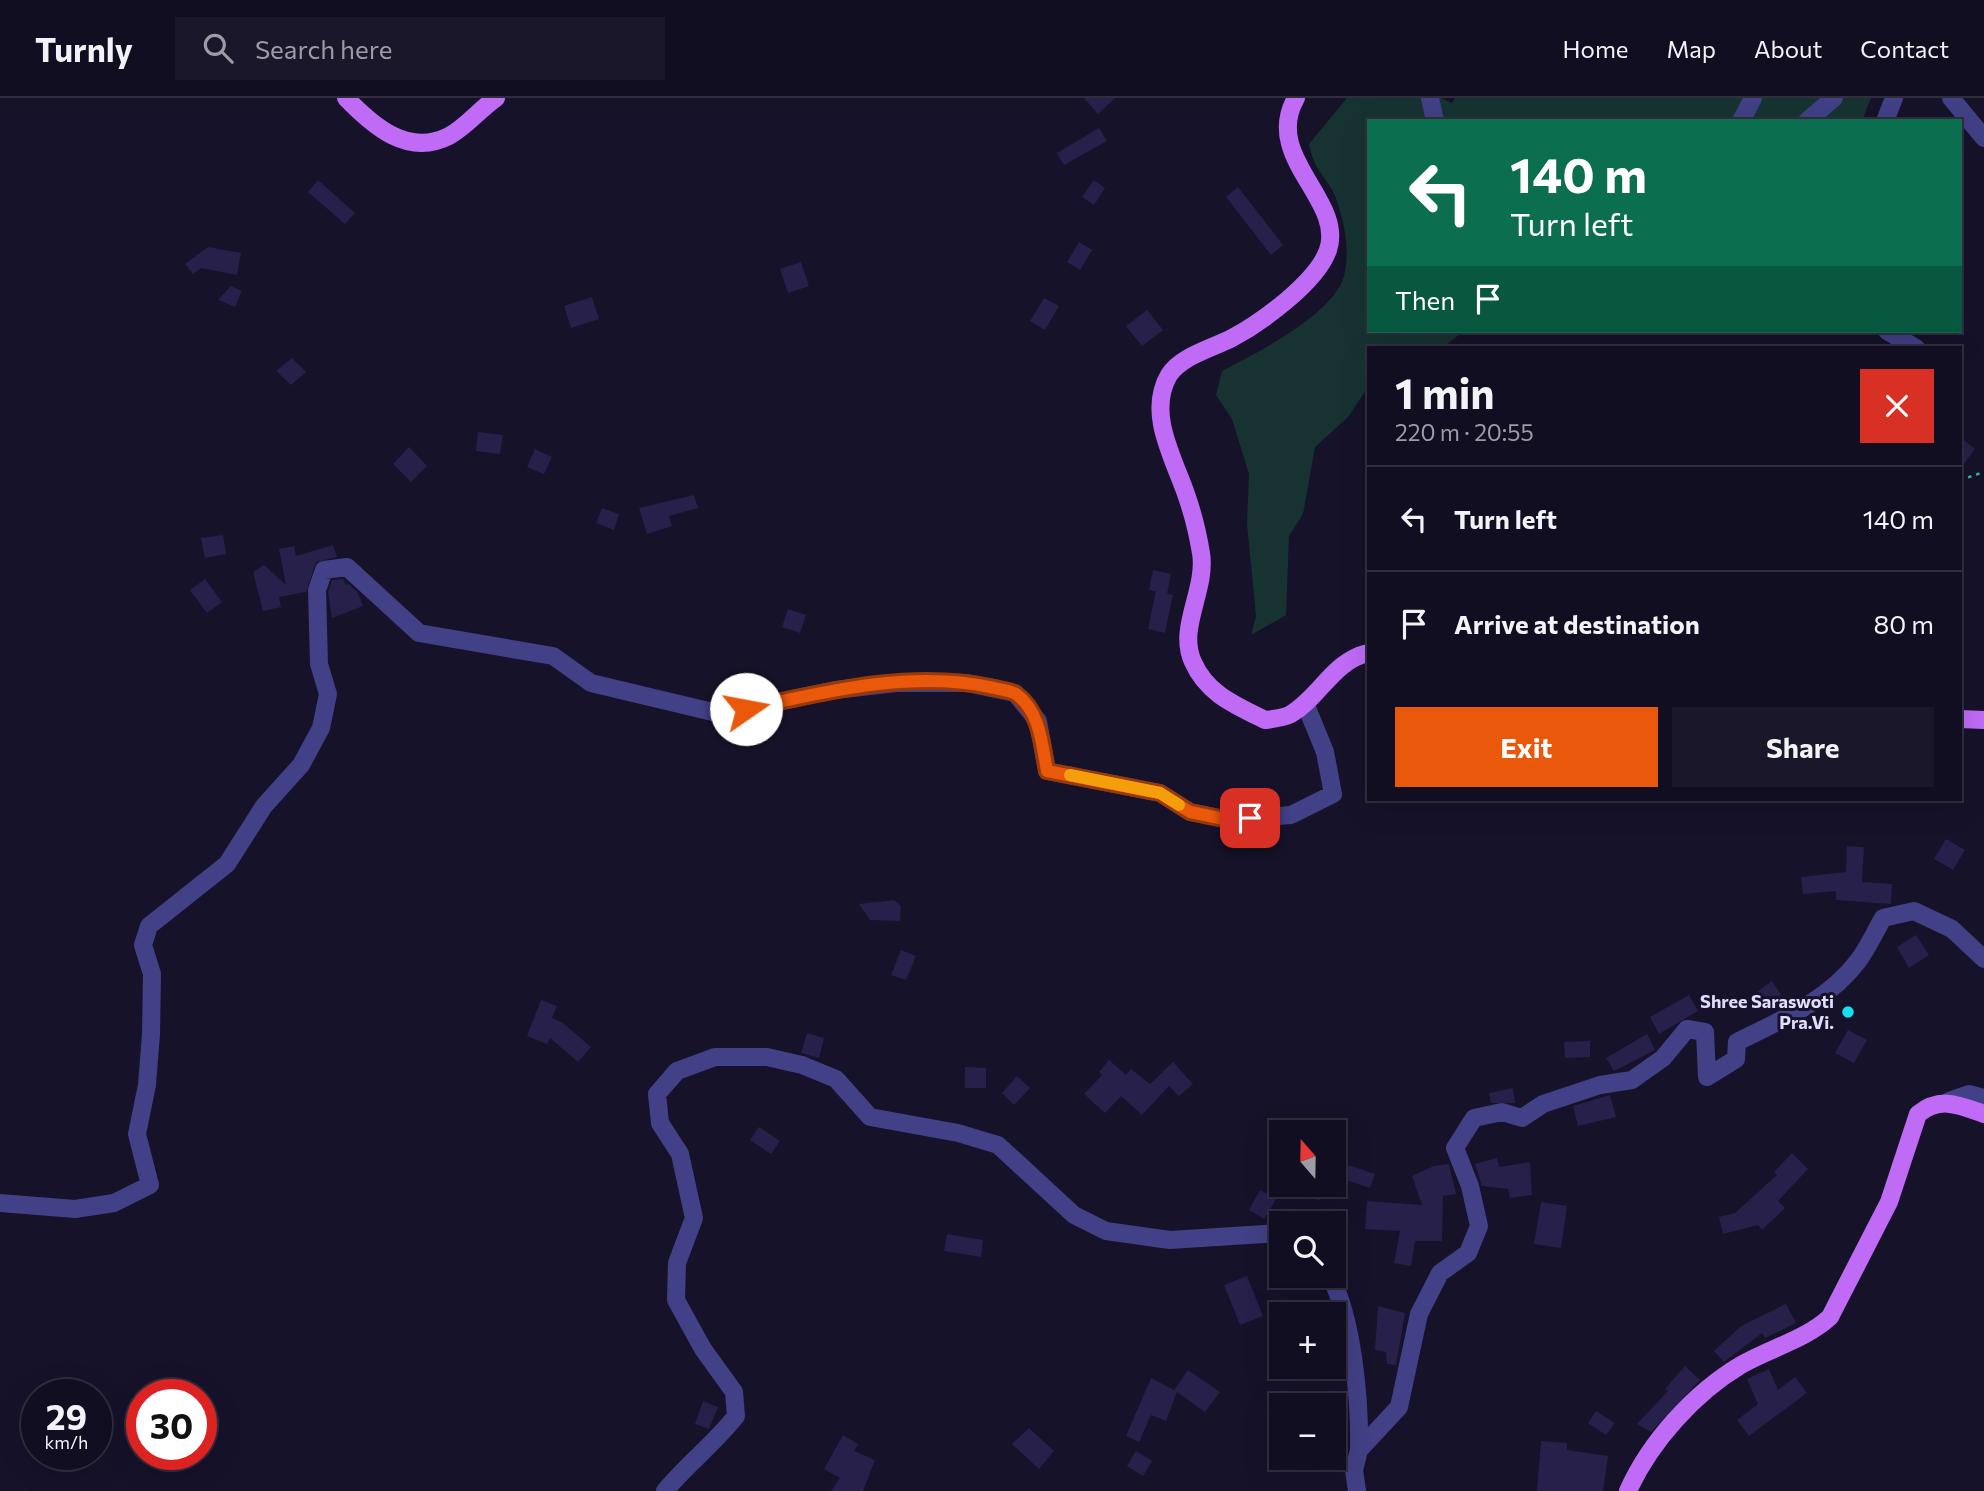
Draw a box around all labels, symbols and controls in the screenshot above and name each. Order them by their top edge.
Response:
search box [175,17,665,80]
text: Turnly [35,28,133,69]
icon: search [199,29,237,67]
text: Search here [255,33,392,64]
text: Home [1563,34,1629,63]
text: Map [1667,34,1716,63]
text: About [1754,34,1822,63]
text: Contact [1860,34,1949,63]
text: 140 m [1510,143,1647,203]
icon: left [1395,147,1486,238]
text: Turn left [1510,203,1634,243]
icon: arrive [1469,280,1507,318]
text: Then [1395,284,1455,315]
text: 1 min [1395,366,1495,418]
button: close [1860,369,1934,443]
text: 220 m · 20:55 [1395,418,1534,446]
icon: left [1395,500,1433,538]
text: Turn left [1454,503,1557,534]
text: 140 m [1863,503,1934,534]
icon: arrive [1395,605,1433,643]
text: Arrive at destination [1454,608,1700,639]
text: 80 m [1874,608,1934,639]
position arrow [709,672,783,746]
button: Exit [1395,707,1658,787]
button: Share [1672,707,1934,787]
pin [1220,788,1280,848]
icon: arrive [1231,799,1269,837]
place label: Shree Saraswoti Pra.Vi. [1700,990,1834,1033]
marker: Shree Saraswoti Pra.Vi. [1840,1004,1856,1020]
north arrow [1269,1120,1346,1197]
map controls [1269,1120,1346,1470]
button: search [1269,1211,1346,1288]
button: + [1269,1302,1346,1379]
speed limit sign: 30 [126,1379,217,1470]
button: − [1269,1393,1346,1470]
text: 29 [46,1394,87,1437]
text: km/h [45,1431,88,1453]

